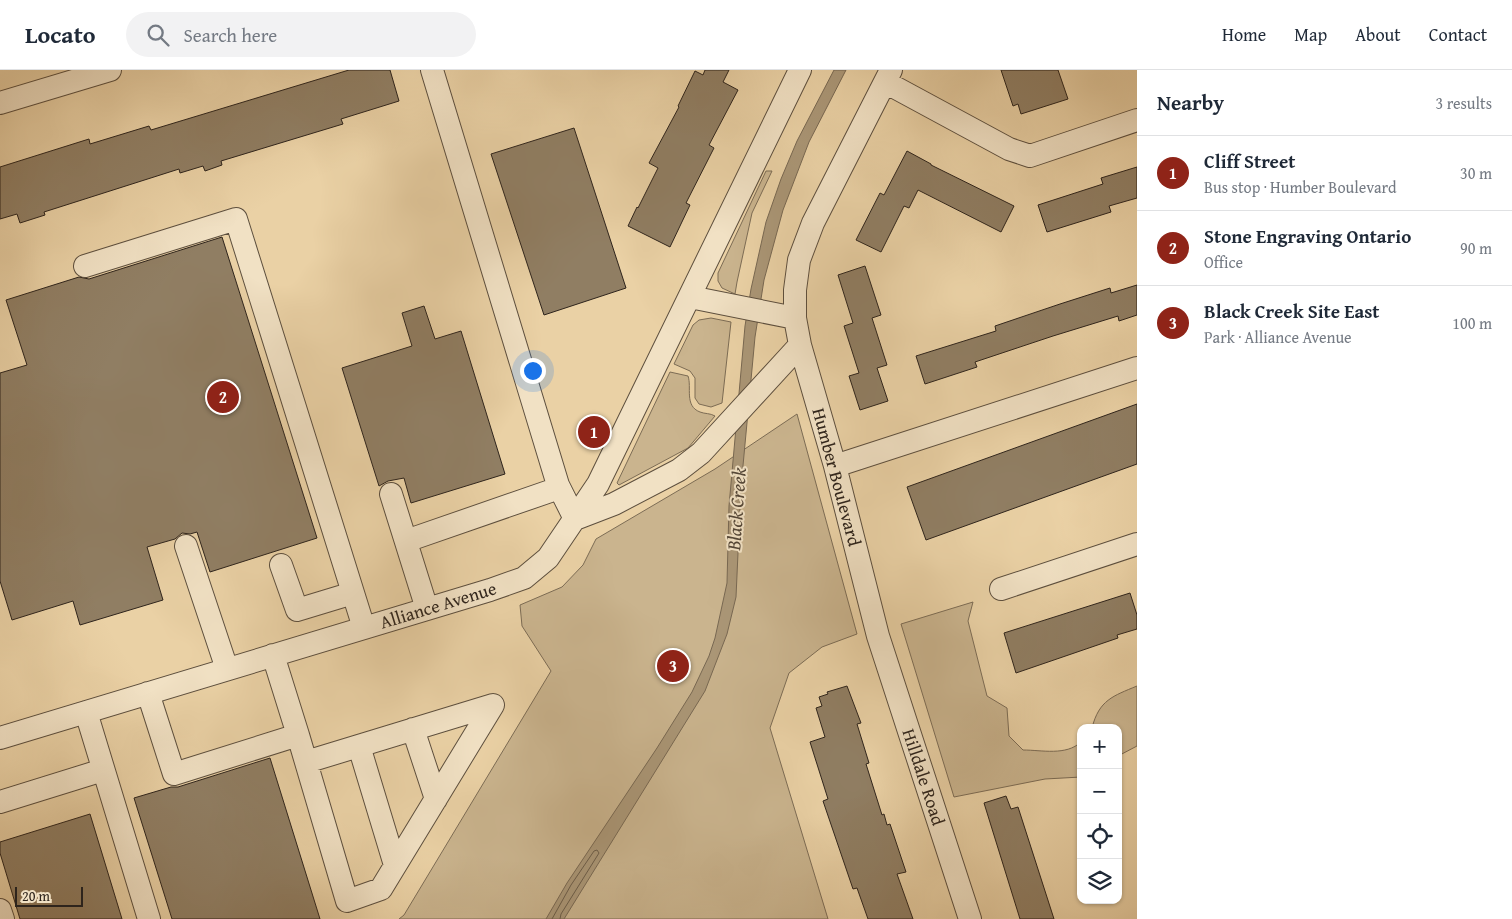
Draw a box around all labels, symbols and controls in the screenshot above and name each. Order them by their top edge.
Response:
search box [126,12,476,57]
text: Locato [25,17,96,52]
icon: search [144,21,172,49]
text: Search here [184,21,277,49]
text: Home [1222,21,1266,48]
text: Map [1294,21,1327,48]
text: About [1355,21,1401,48]
text: Contact [1429,21,1487,48]
text: Nearby [1157,87,1224,118]
text: 3 results [1435,91,1492,115]
text: Cliff Street [1204,147,1295,175]
text: 1 [1169,161,1177,185]
text: 30 m [1460,161,1492,185]
text: Bus stop · Humber Boulevard [1204,175,1396,199]
text: Stone Engraving Ontario [1204,222,1411,250]
text: 2 [1169,236,1177,260]
text: 90 m [1460,236,1492,260]
text: Office [1204,250,1243,274]
text: Black Creek Site East [1204,297,1380,325]
text: 3 [1169,311,1177,335]
text: 100 m [1452,311,1492,335]
text: Park · Alliance Avenue [1204,325,1352,349]
your location [520,358,546,384]
pin: 2 [207,378,239,416]
street label: Humber Boulevard [806,405,869,550]
pin: 1 [578,413,610,451]
water label: Black Creek [719,466,753,552]
street label: Alliance Avenue [376,574,500,636]
pin: 3 [657,647,689,685]
map controls [1077,724,1122,904]
button: + [1077,724,1122,769]
street label: Hilldale Road [896,725,952,829]
button: − [1077,769,1122,814]
button: locate [1077,814,1122,859]
button: layers [1077,859,1122,904]
scale bar [15,884,82,907]
text: 20 m [22,886,50,906]

